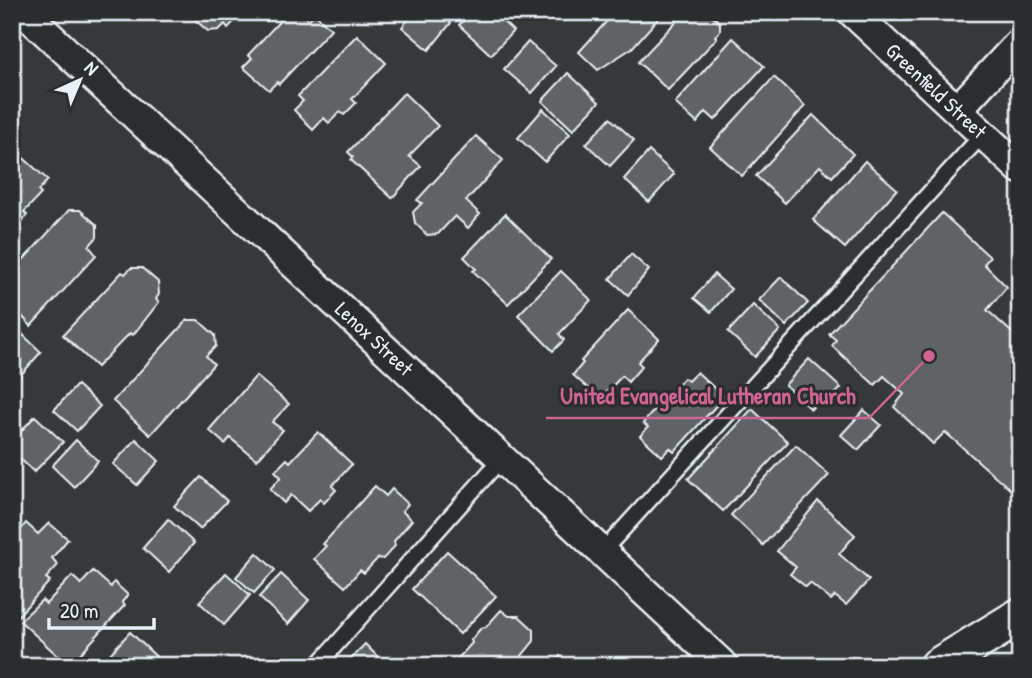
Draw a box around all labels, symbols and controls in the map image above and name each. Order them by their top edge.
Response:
street label: Greenfield Street [879,36,994,146]
north arrow [46,46,116,116]
text: N [79,55,104,81]
street label: Lenox Street [329,295,420,383]
callout: United Evangelical Lutheran Church [546,374,869,418]
text: United Evangelical Lutheran Church [560,380,856,412]
scale bar [49,587,154,631]
text: 20 m [60,596,98,625]

